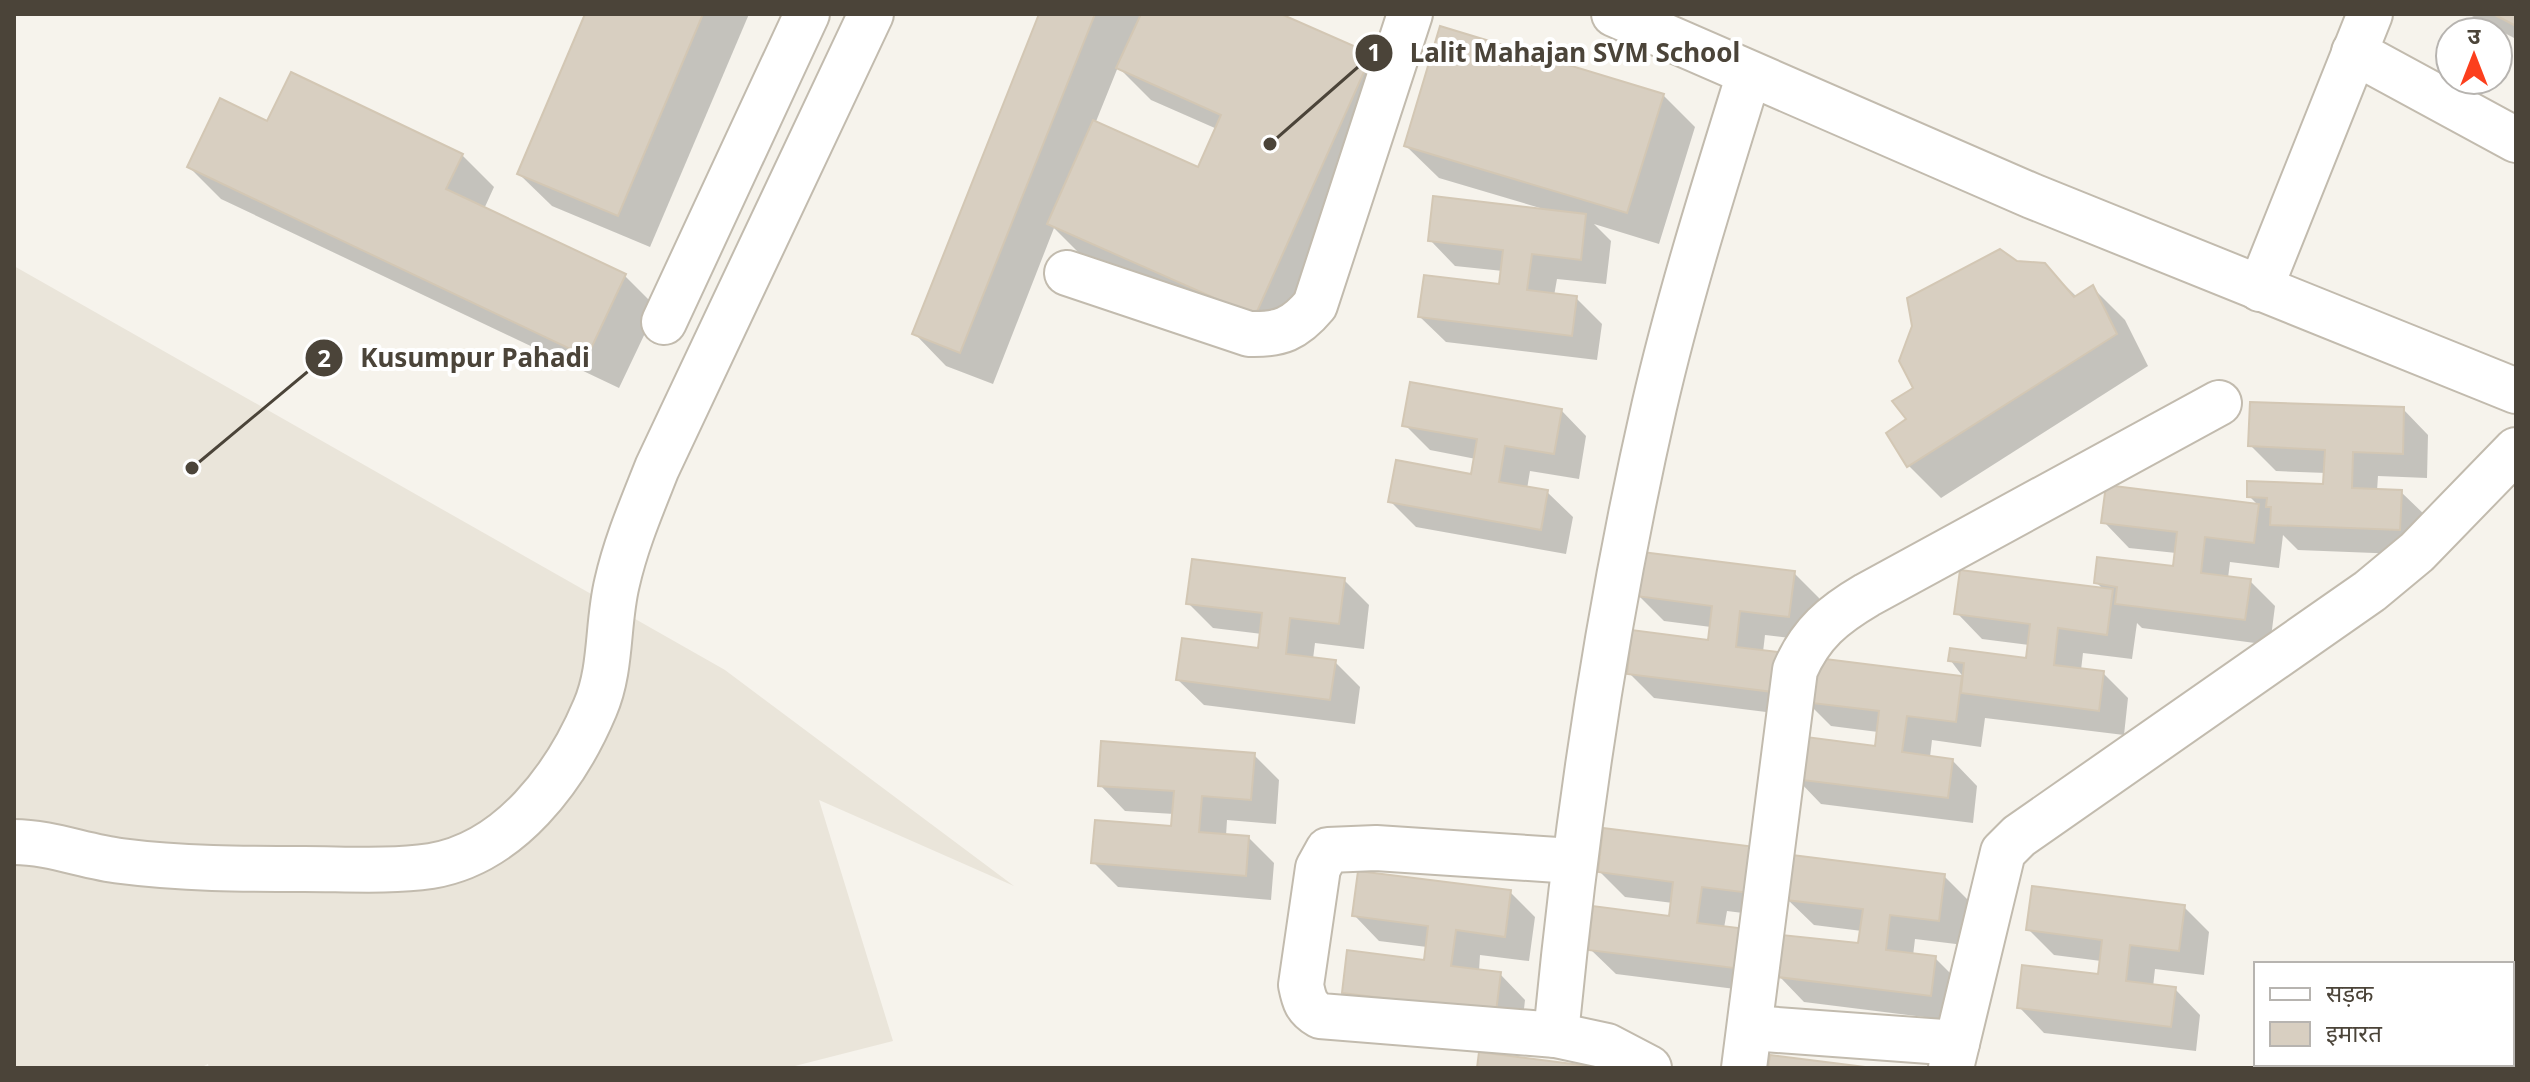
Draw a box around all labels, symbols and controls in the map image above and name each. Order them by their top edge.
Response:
north arrow [2434,16,2514,96]
text: उ [2468,20,2482,50]
callout: Lalit Mahajan SVM School [1354,28,1757,78]
text: Lalit Mahajan SVM School [1410,34,1740,70]
text: 1 [1367,35,1381,68]
callout: Kusumpur Pahadi [304,333,605,383]
text: Kusumpur Pahadi [360,339,590,375]
text: 2 [317,341,331,374]
legend [2254,962,2514,1066]
text: सड़क [2326,976,2374,1009]
text: इमारत [2326,1016,2383,1049]

